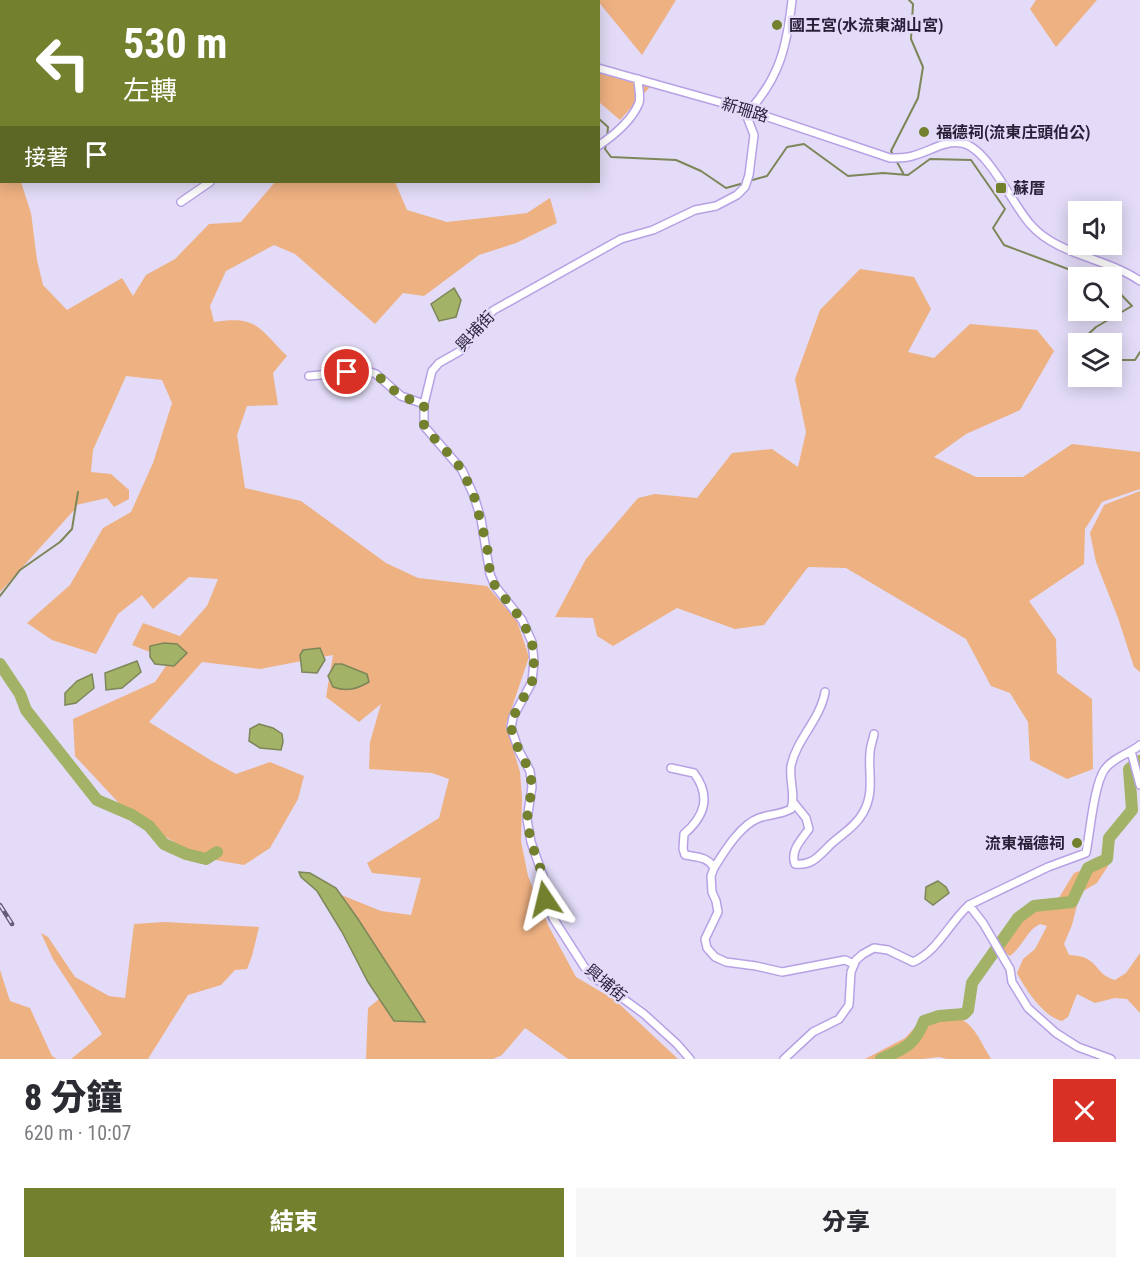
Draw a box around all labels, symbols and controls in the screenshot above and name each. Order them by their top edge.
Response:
place label: 國王宮(水流東湖山宮) [789,16,943,35]
marker: 國王宮(水流東湖山宮) [770,18,784,32]
text: 530 m [123,19,228,68]
icon: left [24,24,102,102]
text: 左轉 [123,75,177,107]
street label: 新珊路 [719,94,771,126]
place label: 福德祠(流東庄頭伯公) [936,123,1090,142]
marker: 福德祠(流東庄頭伯公) [917,125,931,139]
icon: arrive [80,138,113,171]
text: 接著 [24,145,68,170]
place label: 蘇厝 [1013,179,1045,198]
marker: 蘇厝 [994,181,1008,195]
map controls [1068,201,1122,387]
button: sound [1068,201,1122,255]
button: search [1068,267,1122,321]
street label: 興埔街 [452,307,498,355]
button: layers [1068,333,1122,387]
pin [321,346,372,397]
icon: arrive [330,355,363,388]
place label: 流東福德祠 [985,834,1065,853]
marker: 流東福德祠 [1070,836,1084,850]
position arrow [513,867,577,931]
street label: 興埔街 [582,960,630,1006]
text: 8 分鐘 [24,1077,123,1119]
button: close [1053,1079,1116,1142]
text: 620 m · 10:07 [24,1121,131,1145]
button: 結束 [24,1188,564,1257]
button: 分享 [576,1188,1116,1257]

